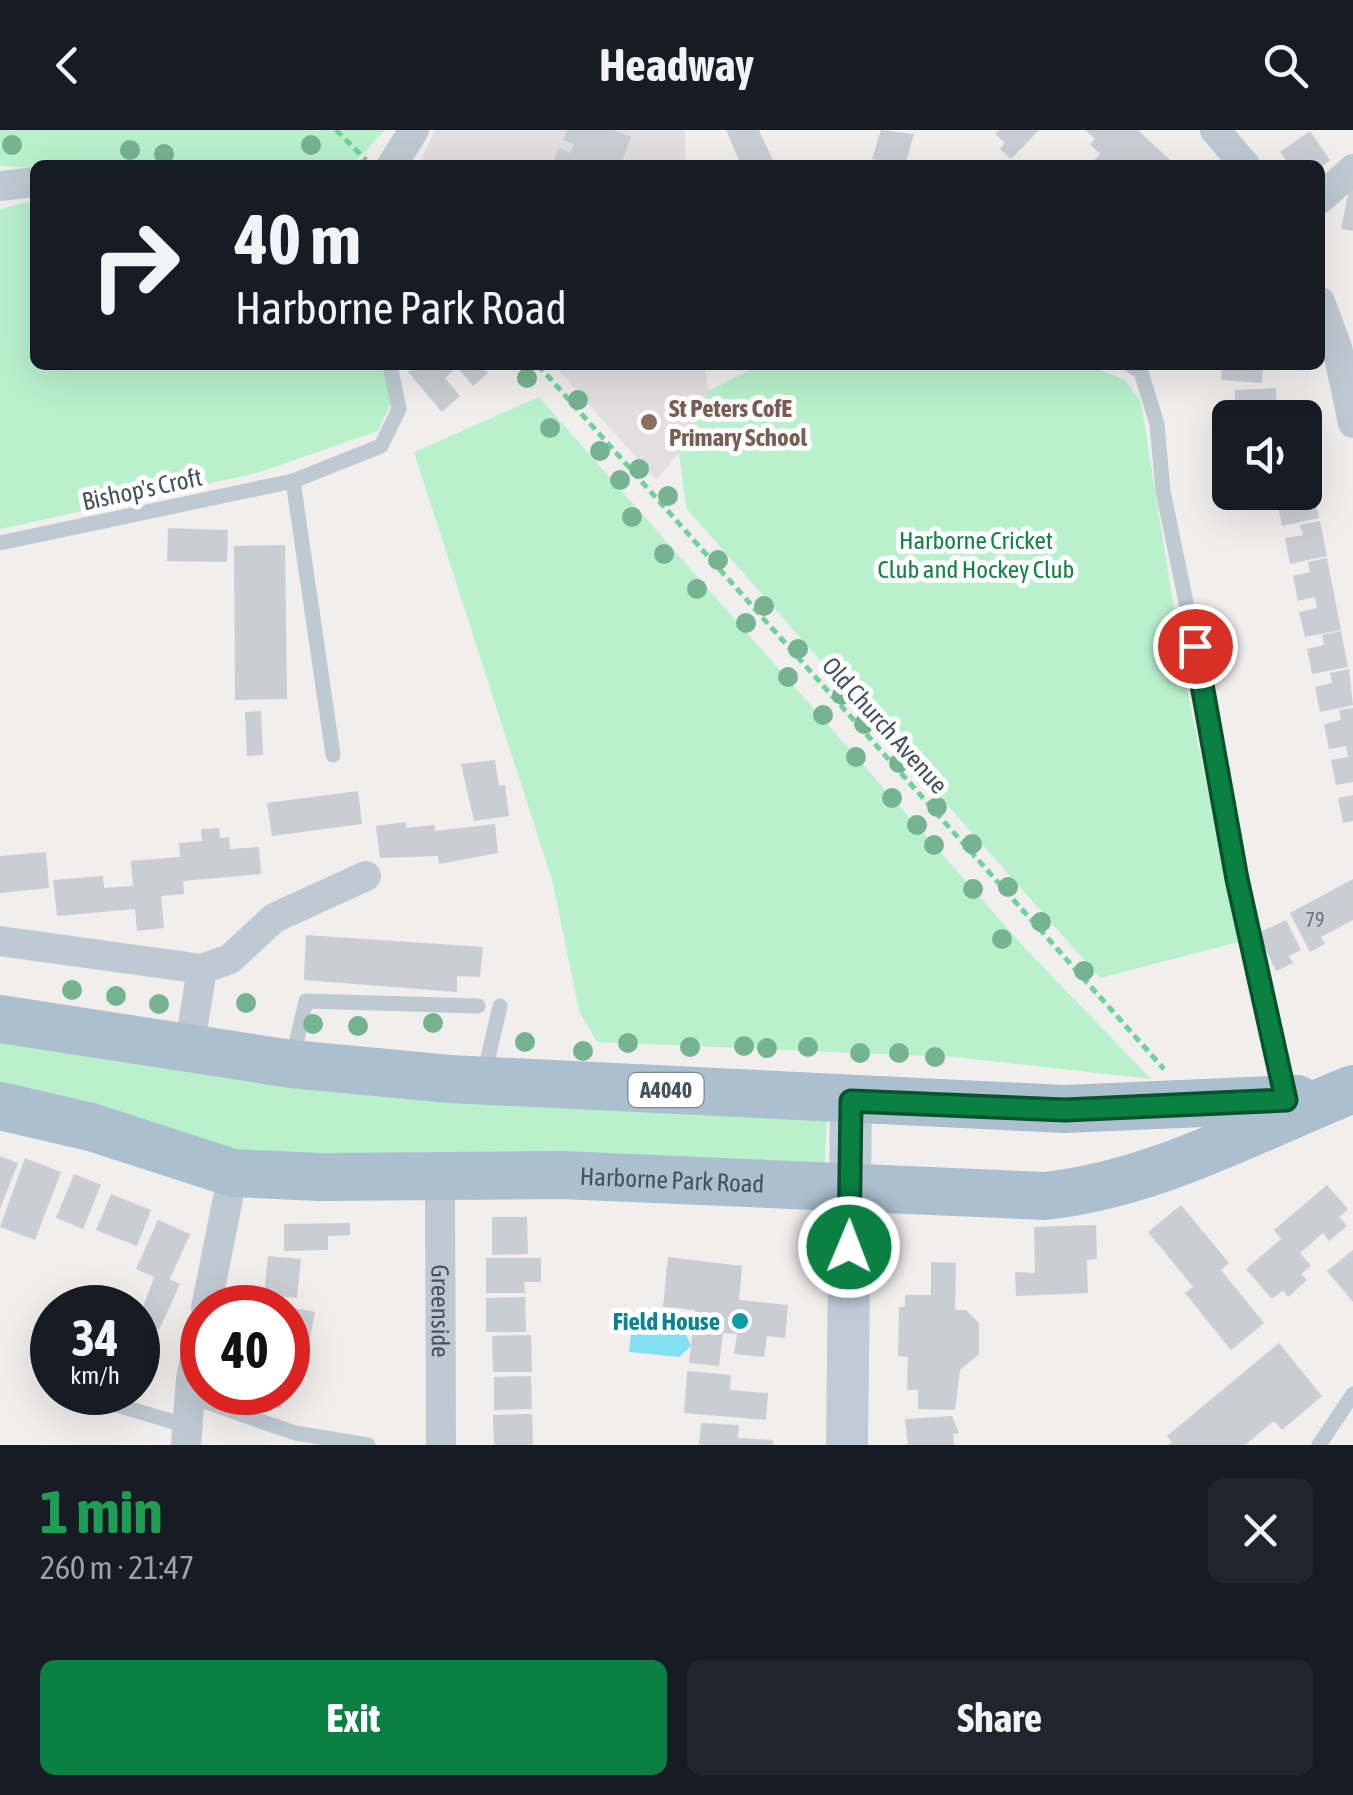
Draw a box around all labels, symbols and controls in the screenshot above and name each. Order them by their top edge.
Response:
icon: back [40,38,95,93]
icon: search [1258,38,1313,93]
text: Headway [599,39,754,91]
text: 40 m [235,199,361,279]
icon: right [70,200,200,330]
text: Harborne Park Road [235,282,567,334]
place label: St Peters CofE Primary School [669,394,807,451]
map controls [1212,400,1322,510]
button: sound [1212,400,1322,510]
marker: St Peters CofE Primary School [638,411,660,433]
street label: Bishop's Croft [79,463,205,515]
park label: Harborne Cricket Club and Hockey Club [878,526,1074,583]
pin [1153,604,1238,689]
icon: arrive [1168,619,1223,674]
street label: Old Church Avenue [817,651,953,799]
house number: 79 [1306,908,1324,931]
road number: A4040 [628,1073,704,1107]
street label: Harborne Park Road [579,1162,765,1198]
position arrow [797,1195,901,1299]
street label: Greenside [426,1264,455,1358]
speed limit sign: 40 [180,1285,310,1415]
place label: Field House [613,1307,720,1335]
text: 34 [71,1309,118,1367]
marker: Field House [729,1310,751,1332]
text: km/h [70,1361,120,1389]
text: 1 min [40,1477,163,1546]
button: close [1208,1478,1313,1583]
text: 260 m · 21:47 [40,1549,194,1586]
button: Exit [40,1660,667,1775]
button: Share [687,1660,1313,1775]

